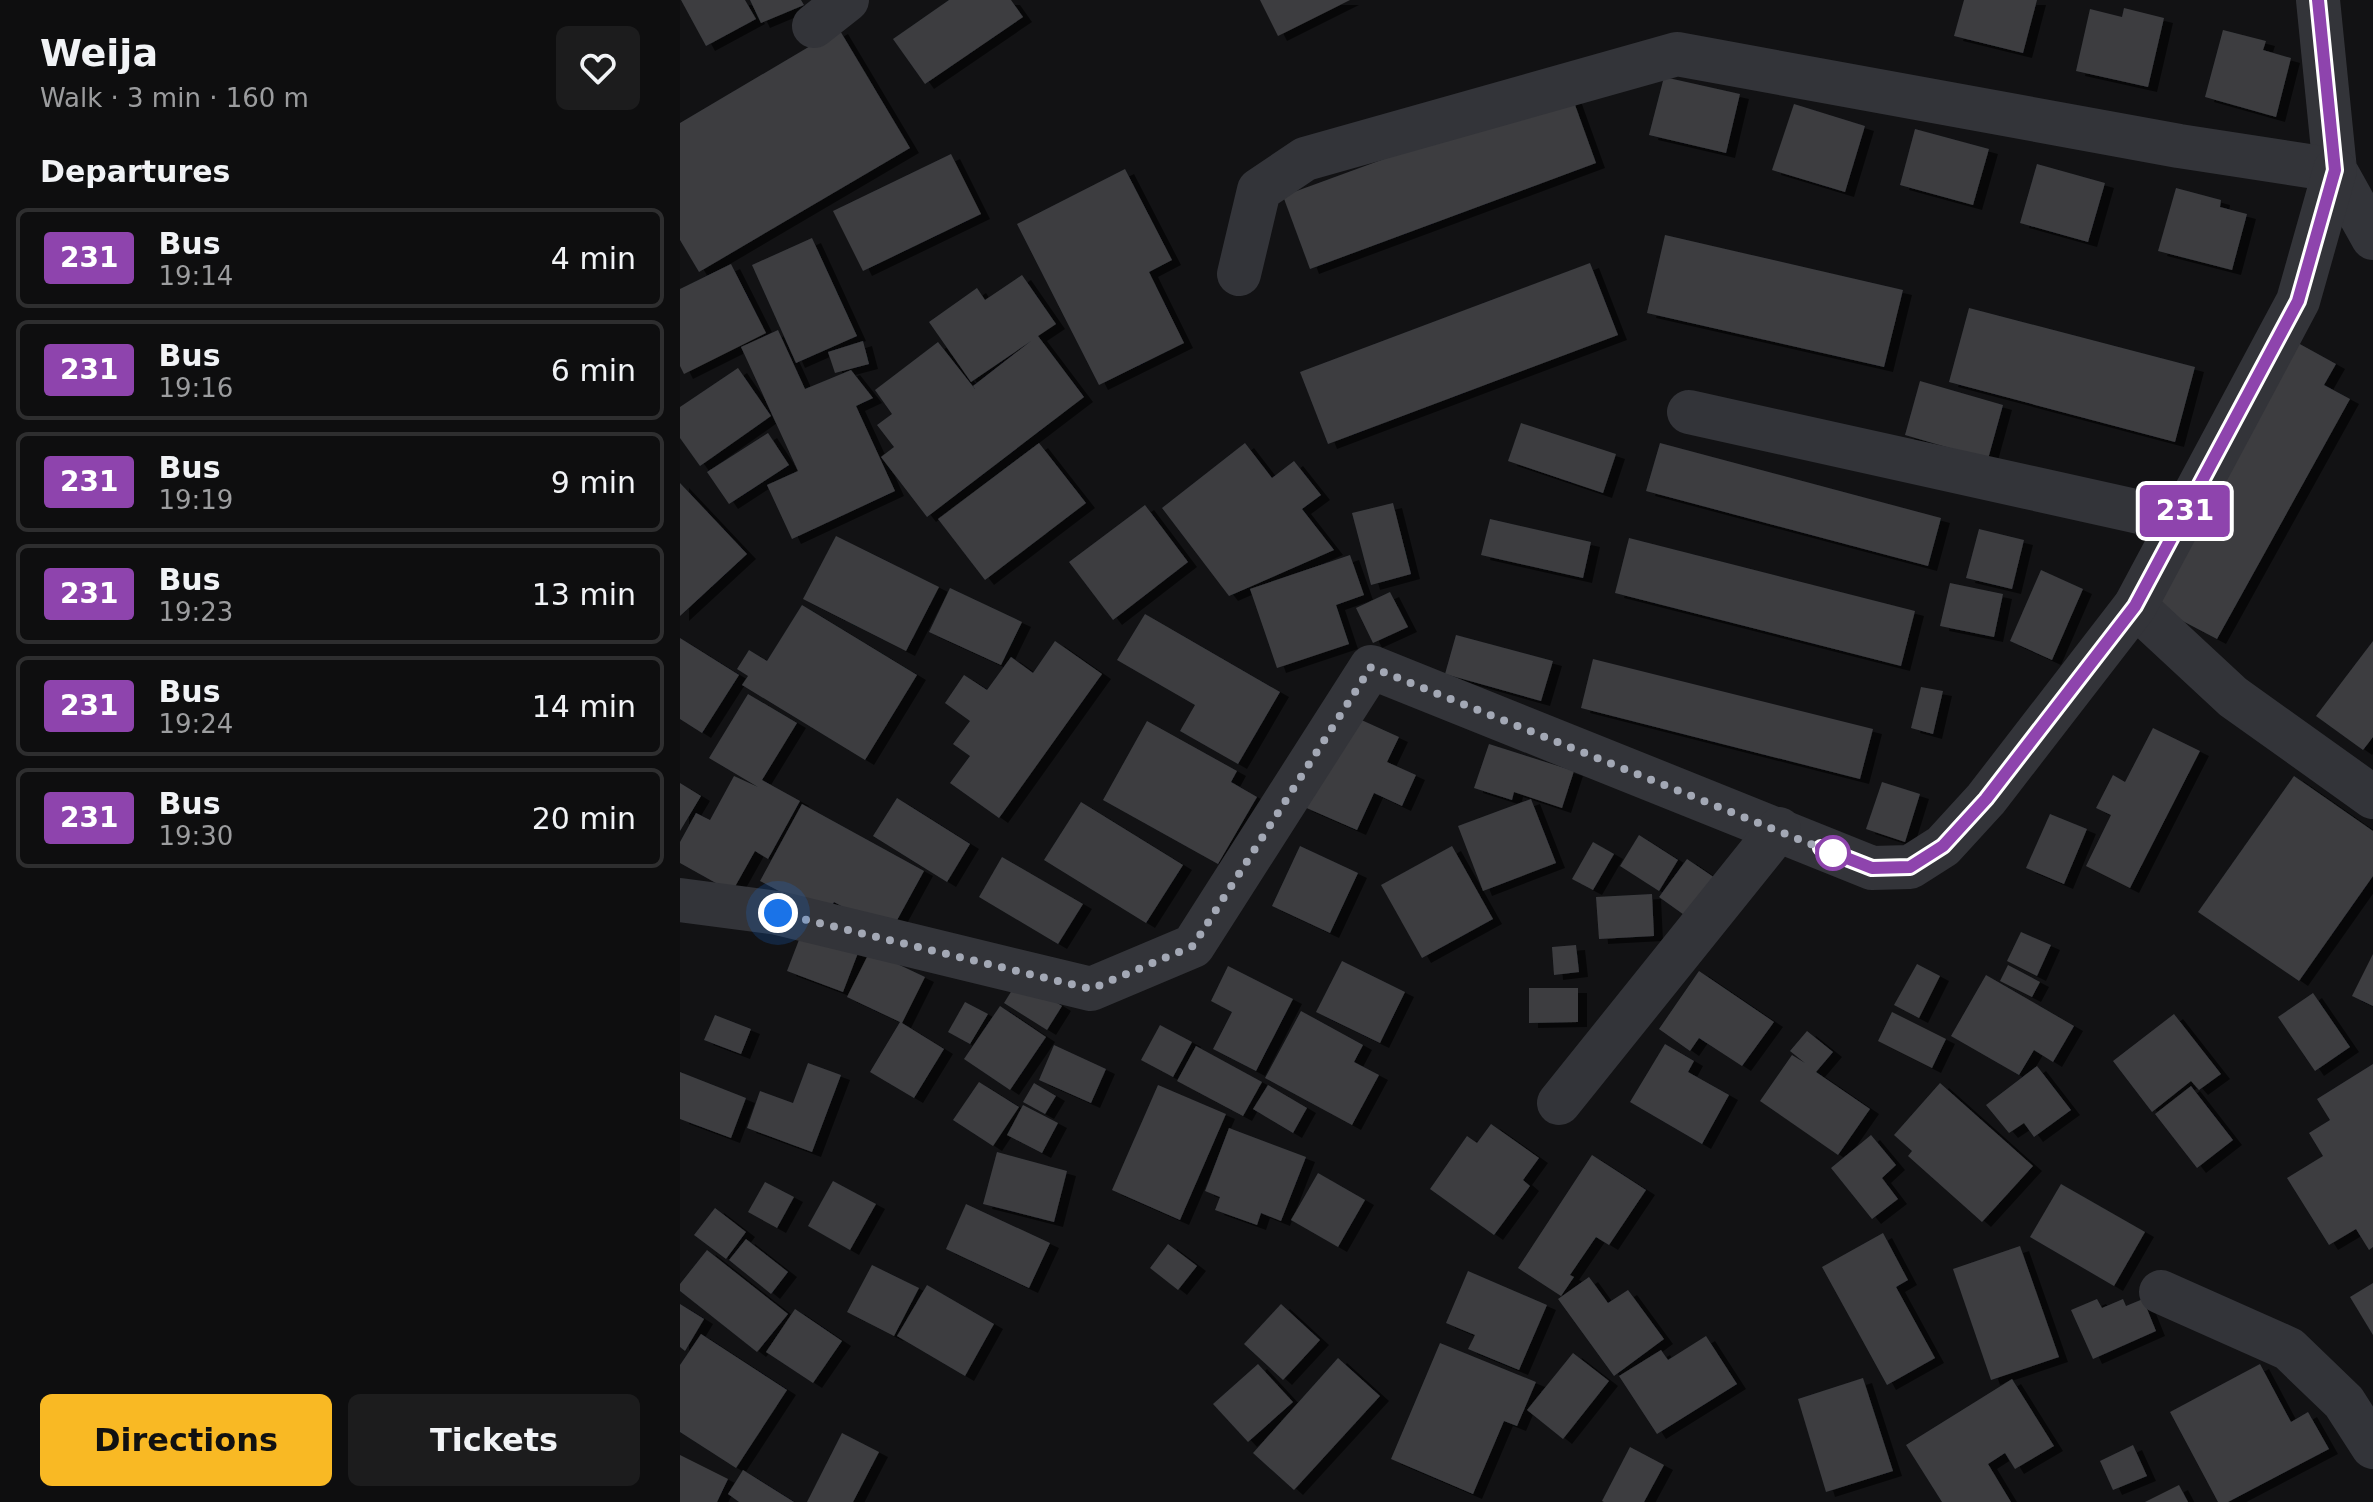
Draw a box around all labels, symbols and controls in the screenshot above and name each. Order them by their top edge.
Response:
button: heart [556,26,640,110]
text: Weija [40,31,158,75]
text: Walk · 3 min · 160 m [40,83,309,113]
text: Departures [40,154,230,189]
text: Bus [158,226,221,261]
text: 231 [60,241,118,274]
text: 4 min [551,241,636,276]
text: 19:14 [158,261,233,291]
text: Bus [158,338,221,373]
text: 231 [60,353,118,386]
text: 6 min [551,353,636,388]
text: 19:16 [158,373,233,403]
text: Bus [158,450,221,485]
text: 231 [60,465,118,498]
text: 9 min [551,465,636,500]
text: 19:19 [158,485,233,515]
line badge: 231 [2139,485,2231,537]
text: 231 [2156,494,2214,527]
text: Bus [158,562,221,597]
text: 231 [60,577,118,610]
text: 13 min [532,577,636,612]
text: 19:23 [158,597,233,627]
text: Bus [158,674,221,709]
text: 231 [60,689,118,722]
text: 14 min [532,689,636,724]
text: 19:24 [158,709,233,739]
text: Bus [158,786,221,821]
text: 231 [60,801,118,834]
text: 20 min [532,801,636,836]
text: 19:30 [158,821,233,851]
unlabelled marker [1816,836,1850,870]
your location [758,893,798,933]
button: Directions [40,1394,332,1486]
button: Tickets [348,1394,640,1486]

